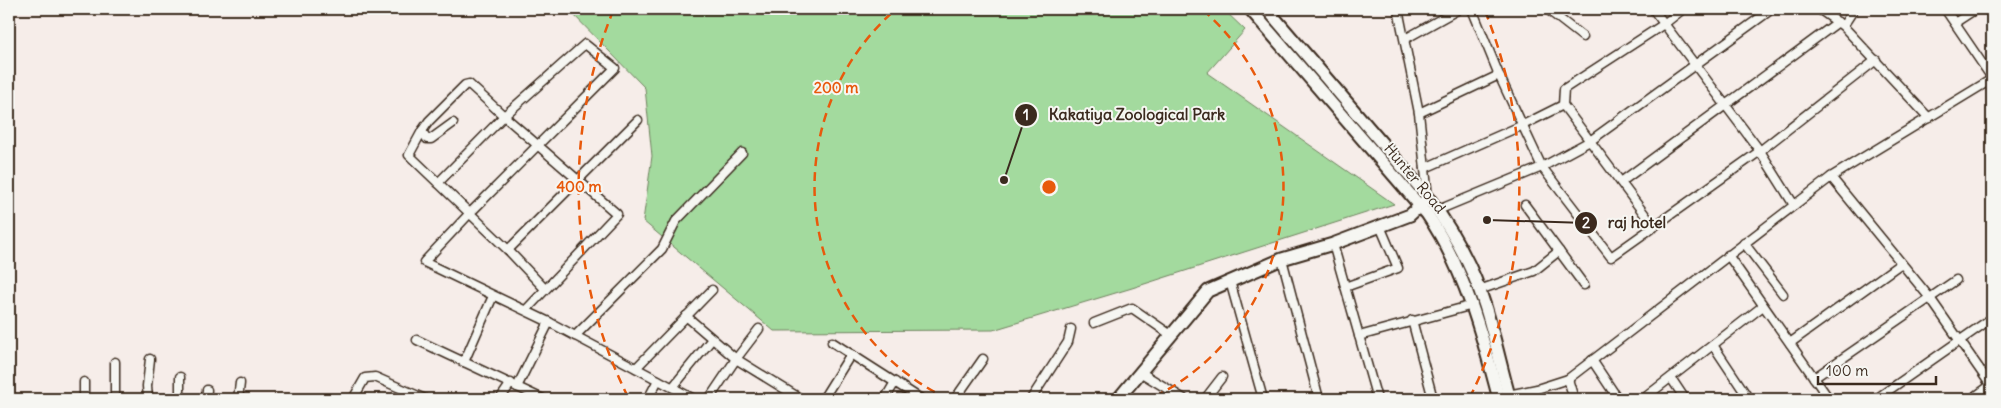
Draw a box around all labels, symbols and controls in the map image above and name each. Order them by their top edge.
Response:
text: 200 m [814,78,858,97]
callout: Kakatiya Zoological Park [1014,99,1235,130]
text: Kakatiya Zoological Park [1049,104,1225,125]
text: 1 [1023,105,1029,124]
street label: Hunter Road [1380,139,1450,217]
text: 400 m [556,177,602,196]
centre of rings [1040,178,1058,196]
callout: raj hotel [1573,207,1677,238]
text: raj hotel [1608,212,1666,232]
text: 2 [1582,213,1590,232]
scale bar [1818,353,1936,385]
text: 100 m [1826,361,1868,380]

